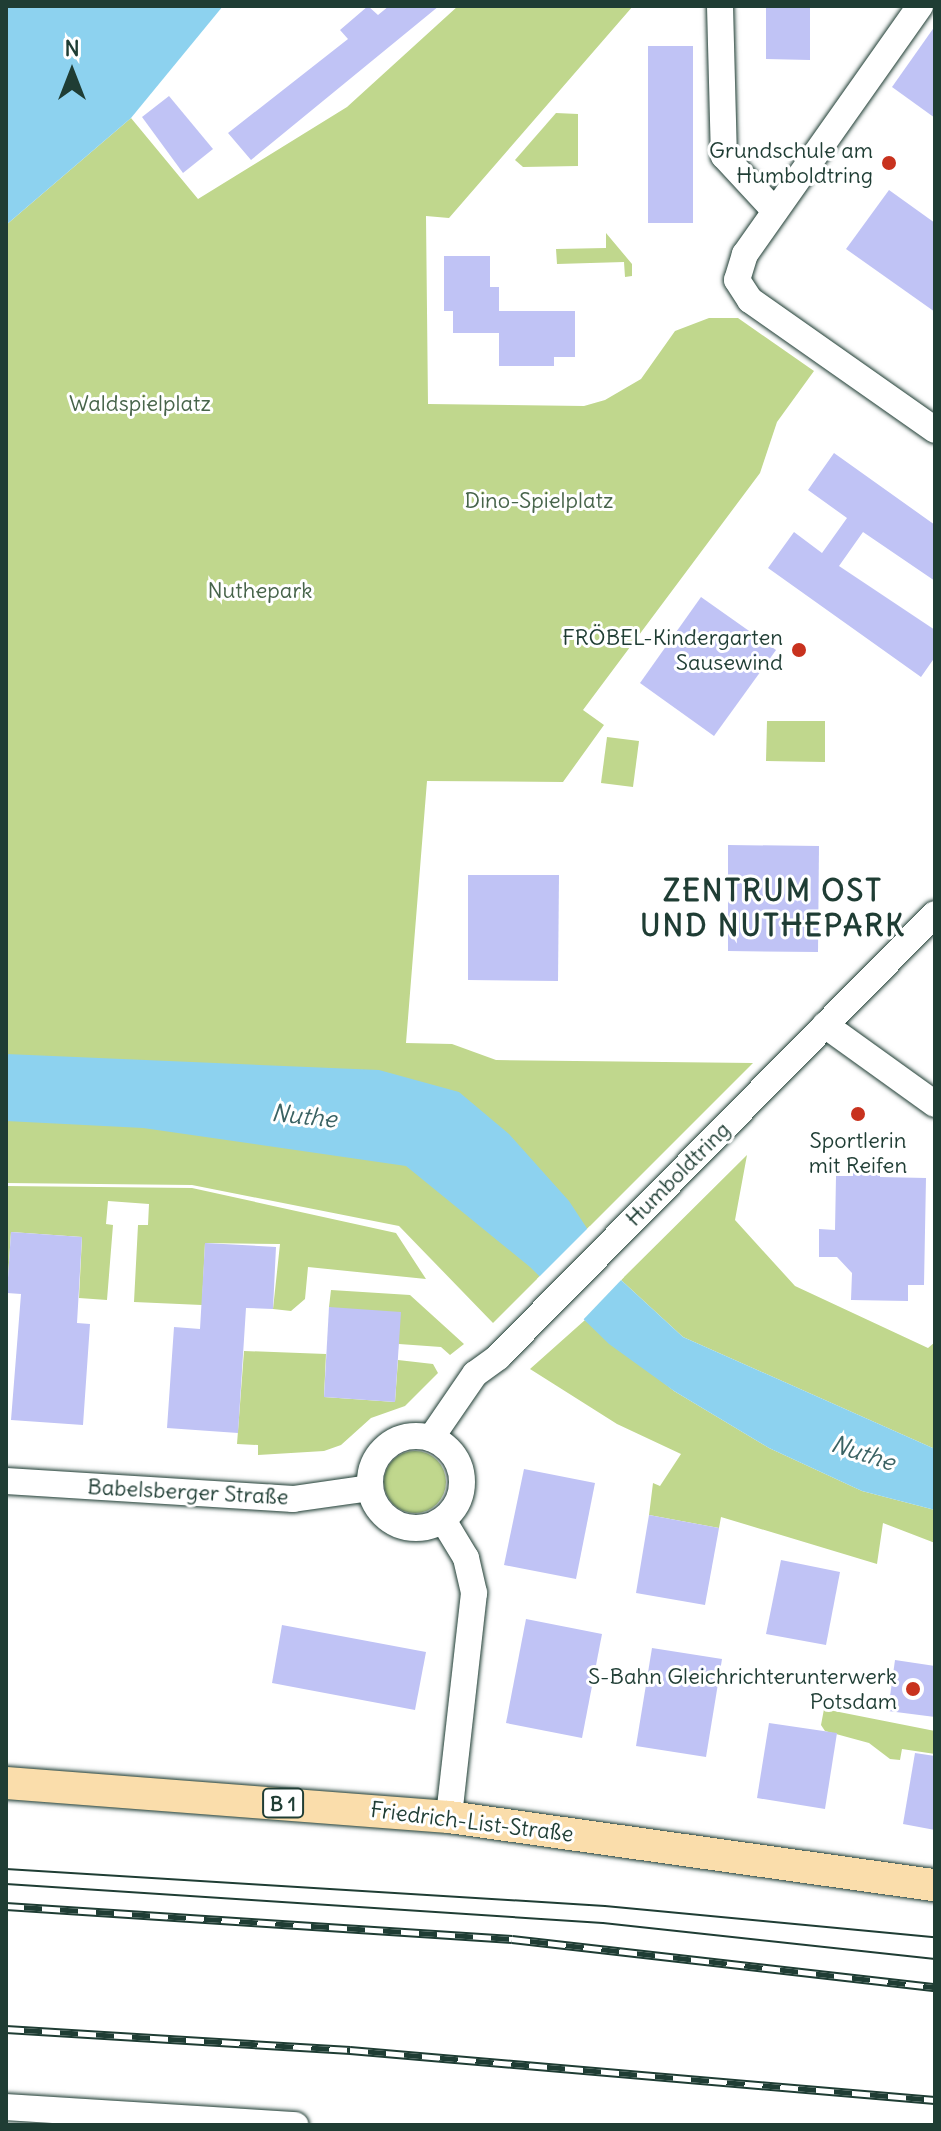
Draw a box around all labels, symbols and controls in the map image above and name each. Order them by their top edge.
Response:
north arrow [32,32,112,112]
text: N [64,34,80,62]
place label: Grundschule am Humboldtring [709,137,873,188]
marker: Grundschule am Humboldtring [880,154,898,172]
park label: Waldspielplatz [69,391,211,417]
park label: Dino-Spielplatz [465,488,613,514]
park label: Nuthepark [207,578,313,604]
place label: FRÖBEL-Kindergarten Sausewind [562,624,783,676]
marker: FRÖBEL-Kindergarten Sausewind [790,641,808,659]
district label: ZENTRUM OST UND NUTHEPARK [640,872,906,942]
water label: Nuthe [270,1098,338,1134]
marker: Sportlerin mit Reifen [849,1105,867,1123]
street label: Humboldtring [620,1116,736,1232]
place label: Sportlerin mit Reifen [809,1127,907,1178]
water label: Nuthe [827,1429,899,1477]
street label: Babelsberger Straße [87,1474,289,1510]
place label: S-Bahn Gleichrichterunterwerk Potsdam [588,1663,897,1714]
marker: S-Bahn Gleichrichterunterwerk Potsdam [904,1680,922,1698]
road number: B 1 [261,1787,305,1819]
street label: Friedrich-List-Straße [369,1796,575,1848]

